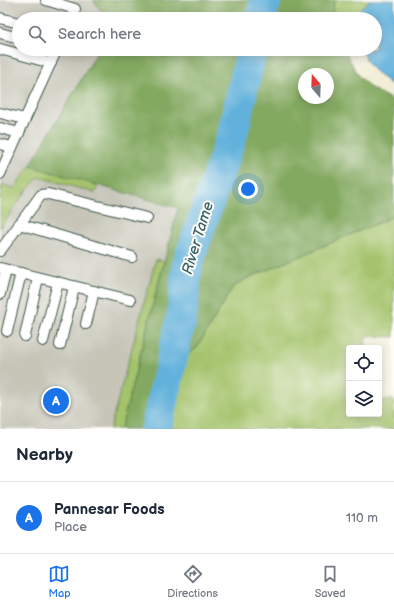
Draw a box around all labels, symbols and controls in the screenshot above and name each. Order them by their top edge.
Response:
search box [12,12,382,56]
icon: search [26,23,48,45]
text: Search here [58,25,141,44]
north arrow [298,68,334,104]
your location [238,179,258,199]
water label: River Tame [178,199,218,277]
map controls [346,345,382,417]
button: locate [346,345,382,381]
button: layers [346,381,382,417]
pin: A [43,386,69,416]
text: Nearby [16,445,73,465]
text: Pannesar Foods [54,500,165,519]
text: A [25,510,33,526]
text: 110 m [346,510,378,526]
text: Place [54,519,87,535]
tab: Map [48,563,71,600]
tab: Directions [167,563,218,600]
tab: Saved [315,563,346,600]

